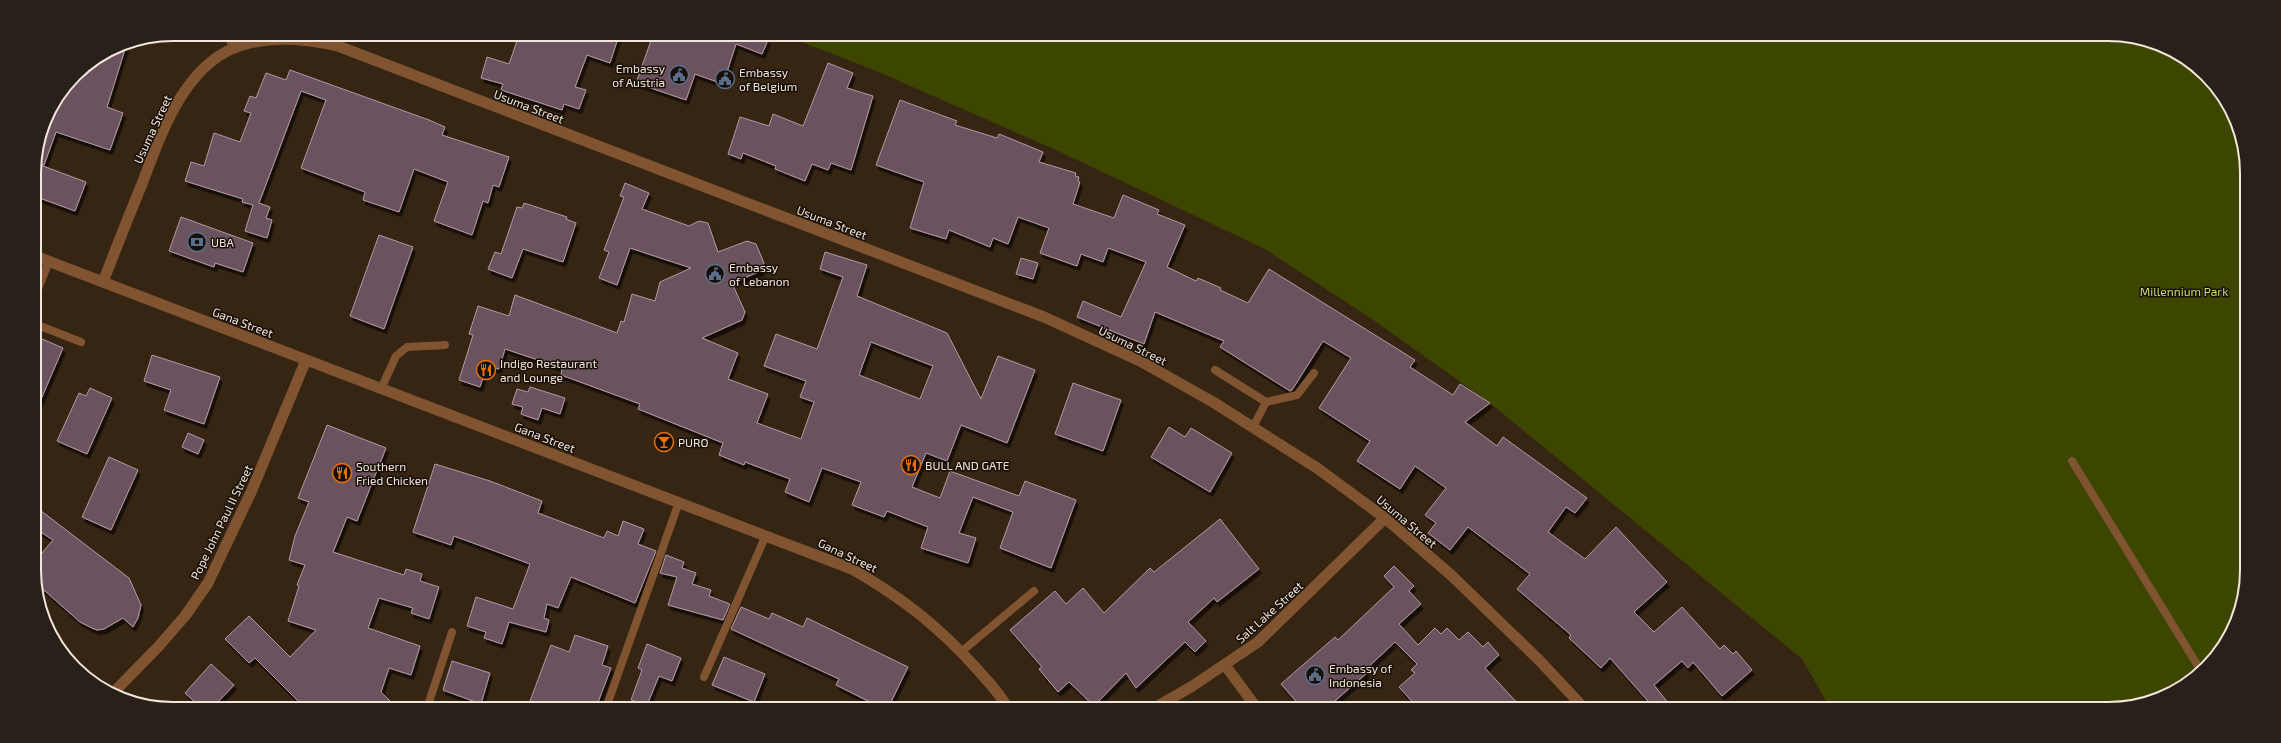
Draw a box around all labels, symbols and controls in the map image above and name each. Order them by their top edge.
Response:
place label: Embassy of Austria [612,61,666,89]
public building icon: Embassy of Austria [668,64,690,86]
place label: Embassy of Belgium [739,65,797,93]
public building icon: Embassy of Belgium [714,68,736,90]
street label: Usuma Street [492,86,566,126]
street label: Usuma Street [130,92,174,166]
street label: Usuma Street [795,202,869,242]
bank icon: UBA [186,231,208,253]
place label: UBA [211,235,234,249]
place label: Embassy of Lebanon [729,260,790,288]
public building icon: Embassy of Lebanon [704,263,726,285]
park label: Millennium Park [2140,284,2228,298]
street label: Gana Street [211,304,276,340]
street label: Usuma Street [1097,322,1170,368]
place label: Indigo Restaurant and Lounge [500,356,597,384]
restaurant icon: Indigo Restaurant and Lounge [475,359,497,381]
street label: Gana Street [513,419,578,455]
bar icon: PURO [653,431,675,453]
place label: PURO [678,435,709,449]
restaurant icon: BULL AND GATE [900,454,922,476]
place label: BULL AND GATE [925,458,1010,472]
place label: Southern Fried Chicken [356,459,428,487]
street label: Pope John Paul II Street [187,462,255,582]
restaurant icon: Southern Fried Chicken [331,462,353,484]
street label: Usuma Street [1374,492,1440,550]
street label: Gana Street [816,535,880,575]
street label: Salt Lake Street [1233,578,1306,646]
place label: Embassy of Indonesia [1329,661,1392,689]
public building icon: Embassy of Indonesia [1304,664,1326,686]

